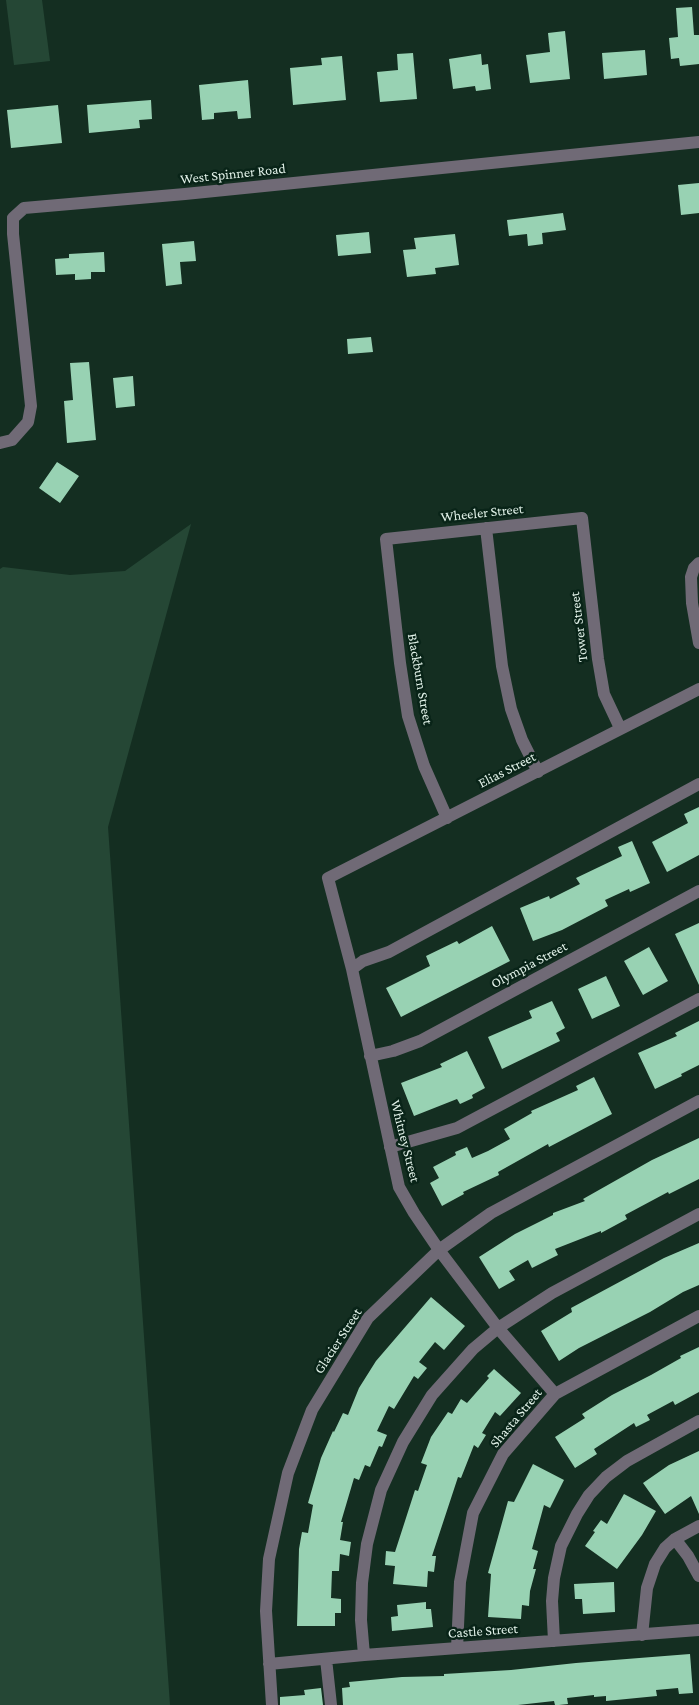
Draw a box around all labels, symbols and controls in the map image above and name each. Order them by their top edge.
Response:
street label: West Spinner Road [179,160,287,188]
street label: Wheeler Street [440,500,524,526]
street label: Tower Street [566,591,592,663]
street label: Blackburn Street [404,632,436,726]
street label: Elias Street [475,748,539,792]
street label: Olympia Street [488,938,570,992]
street label: Whitney Street [387,1098,423,1184]
street label: Glacier Street [311,1305,365,1377]
street label: Shasta Street [486,1385,546,1451]
street label: Castle Street [447,1620,519,1642]

